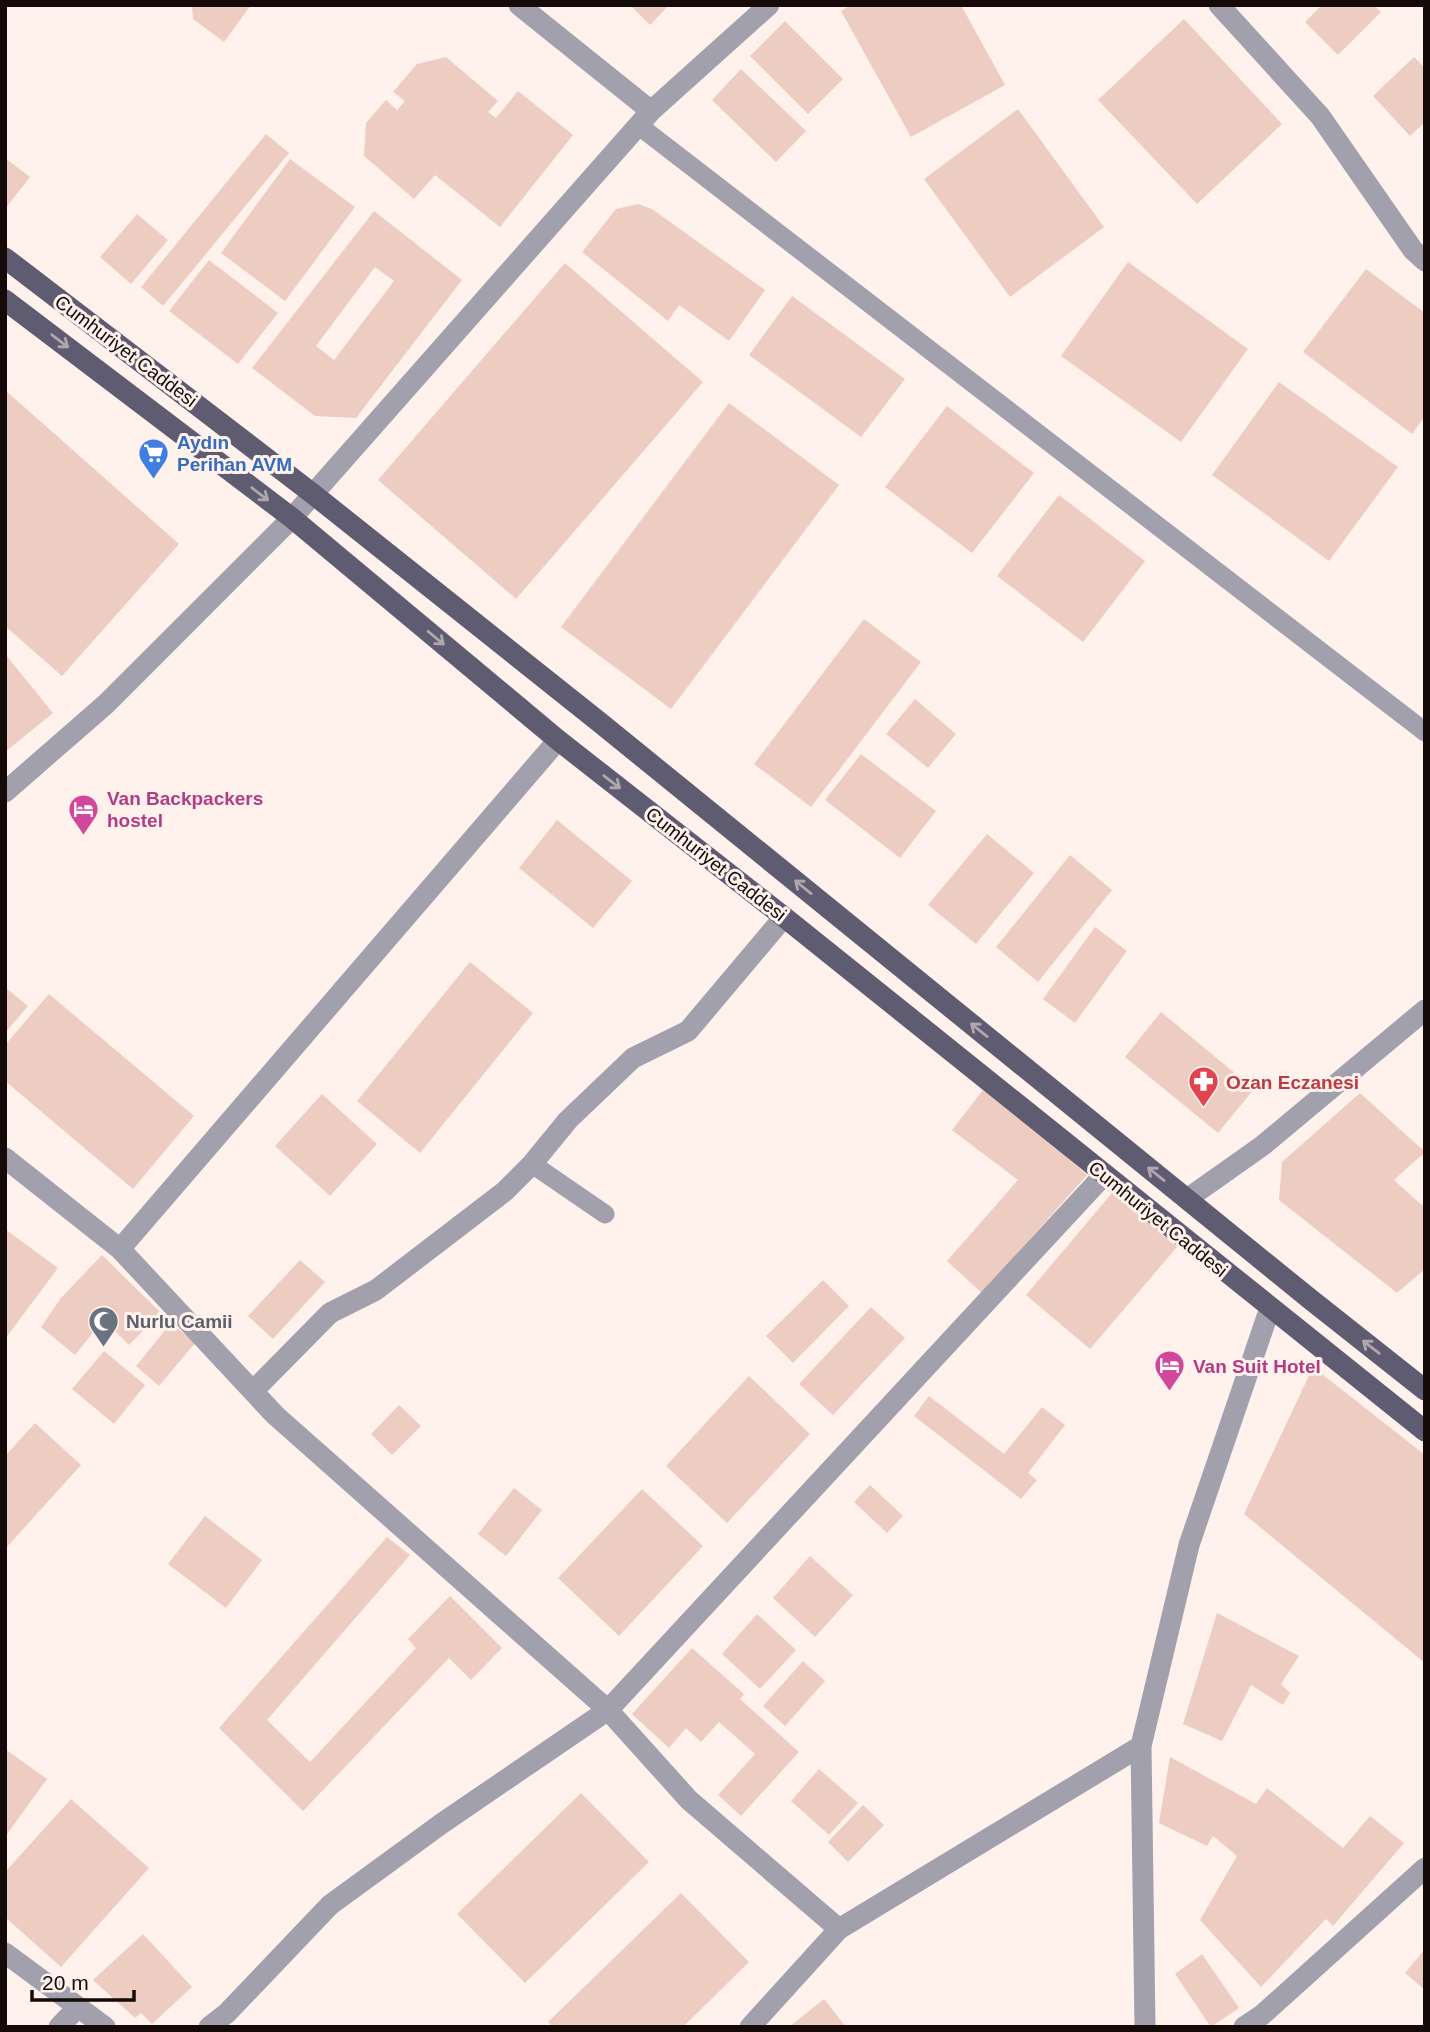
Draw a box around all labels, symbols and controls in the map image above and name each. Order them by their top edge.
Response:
street label: Cumhuriyet Caddesi [51,291,201,411]
one-way arrow [50,334,68,349]
place label: Aydın Perihan AVM [177,432,292,475]
supermarket icon: Aydın Perihan AVM [137,436,171,480]
one-way arrow [250,486,269,501]
one-way arrow [427,630,445,646]
one-way arrow [602,774,621,789]
place label: Van Backpackers hostel [107,788,263,831]
hotel icon: Van Backpackers hostel [67,792,101,836]
street label: Cumhuriyet Caddesi [642,803,790,925]
one-way arrow [794,879,812,895]
one-way arrow [971,1023,989,1038]
pharmacy icon: Ozan Eczanesi [1186,1065,1220,1109]
place label: Ozan Eczanesi [1226,1072,1359,1093]
street label: Cumhuriyet Caddesi [1085,1157,1231,1281]
one-way arrow [1147,1166,1165,1182]
mosque icon: Nurlu Camii [86,1304,120,1348]
place label: Nurlu Camii [126,1311,233,1332]
one-way arrow [1362,1340,1381,1355]
hotel icon: Van Suit Hotel [1153,1349,1187,1393]
place label: Van Suit Hotel [1193,1356,1321,1377]
scale bar [32,1958,133,2002]
text: 20 m [42,1971,89,1994]

